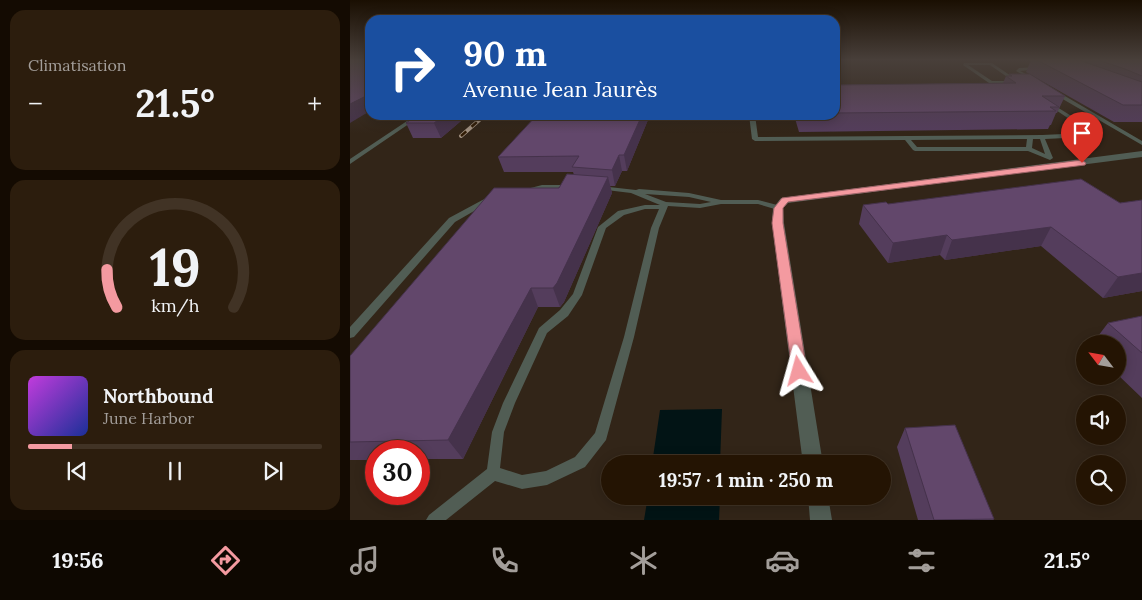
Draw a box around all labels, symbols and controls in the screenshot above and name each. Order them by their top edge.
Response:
text: 90 m [463,31,547,76]
icon: right [380,35,445,100]
text: Climatisation [28,55,126,75]
text: Avenue Jean Jaurès [463,75,657,103]
text: 21.5° [135,79,215,127]
text: − [28,86,43,122]
text: + [307,86,322,122]
pin [1061,112,1103,163]
icon: arrive [1068,119,1096,147]
text: 19 [149,234,201,300]
text: km/h [151,294,199,317]
north arrow [1076,335,1126,385]
map controls [1076,335,1126,505]
position arrow [772,344,824,396]
text: Northbound [103,384,214,408]
button: sound [1076,395,1126,445]
text: June Harbor [103,408,194,428]
speed limit sign: 30 [365,440,430,505]
button: search [1076,455,1126,505]
icon: previous [63,457,91,485]
icon: pause [161,457,189,485]
icon: next [259,457,287,485]
text: 19:57 · 1 min · 250 m [659,468,833,492]
icon: directions [208,543,243,578]
icon: music [347,543,382,578]
icon: phone [487,543,522,578]
icon: climate [626,543,661,578]
icon: car [765,543,800,578]
icon: filters [904,543,939,578]
text: 19:56 [52,546,104,574]
text: 21.5° [1044,546,1090,574]

